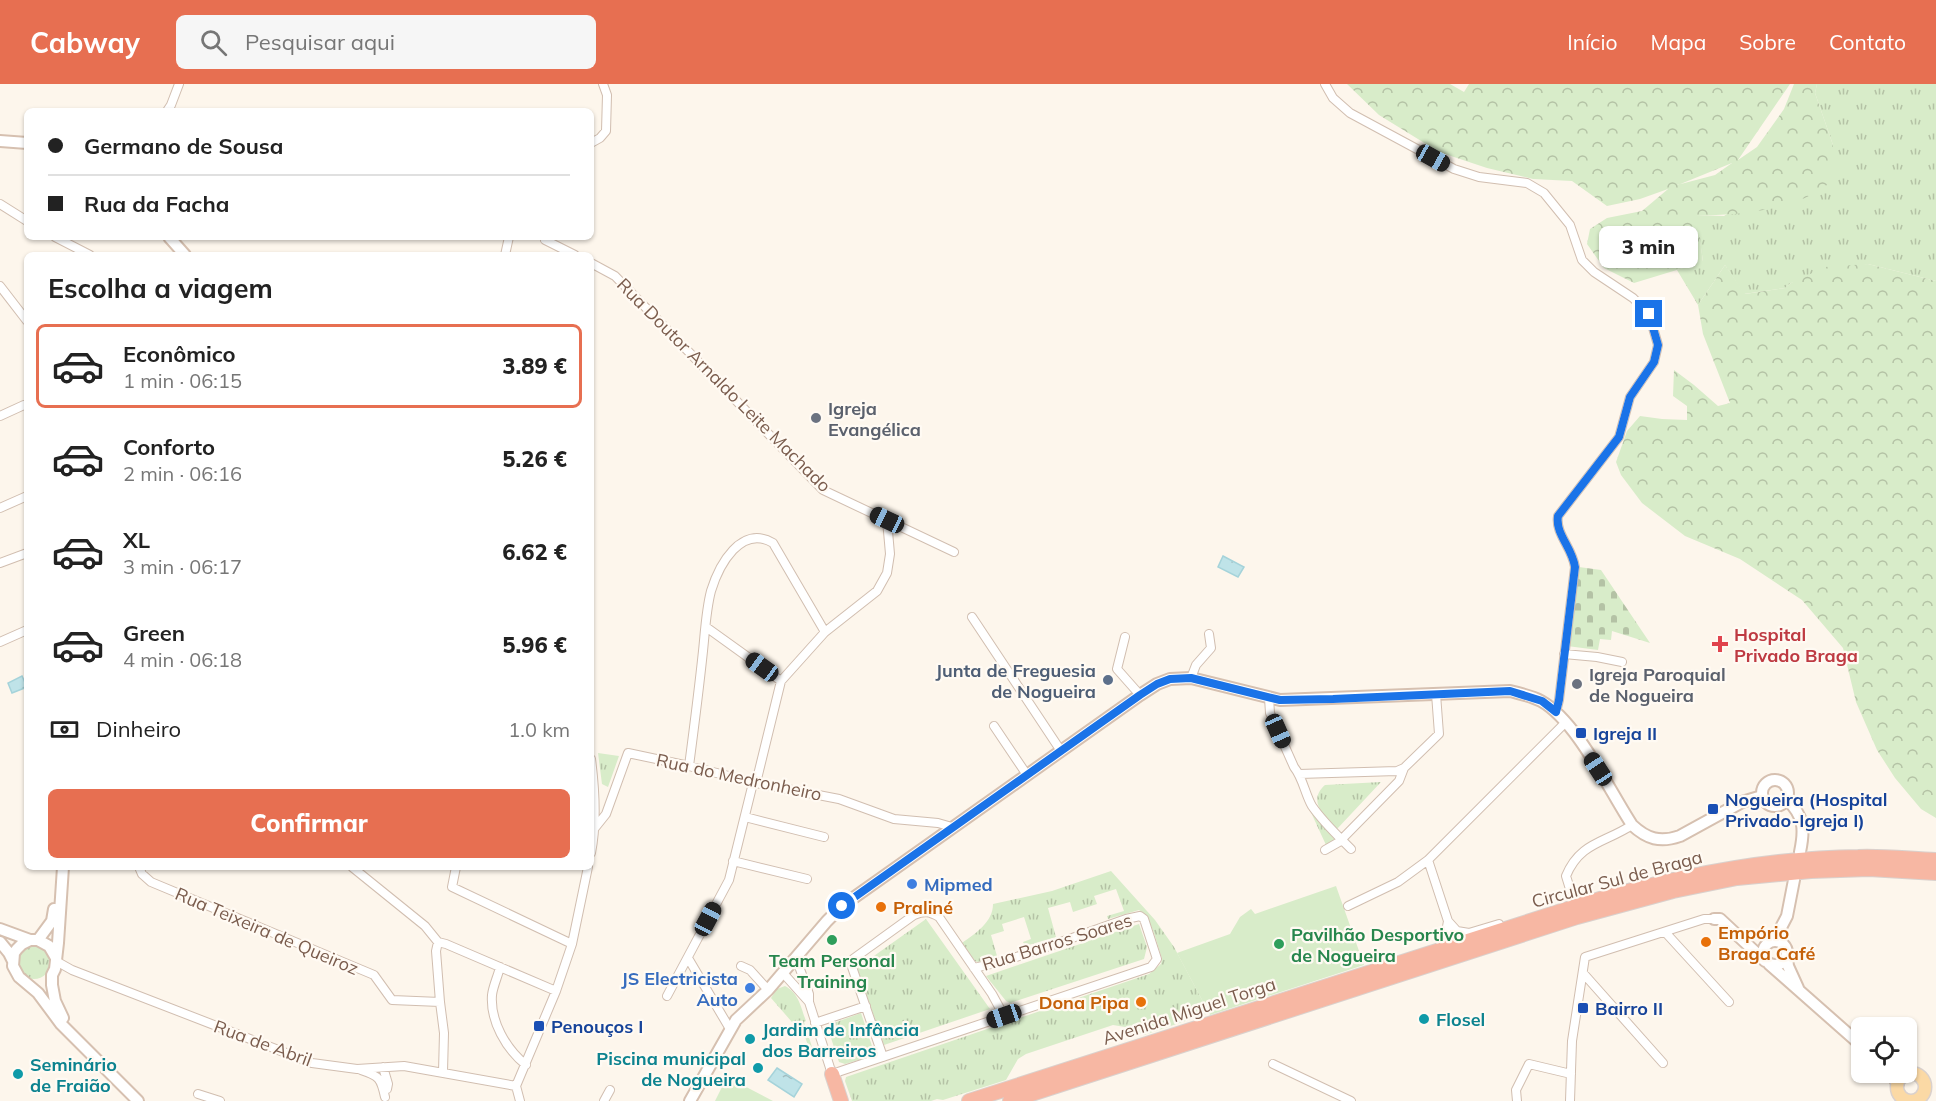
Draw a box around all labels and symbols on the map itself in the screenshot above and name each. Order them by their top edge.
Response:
car [1413,141,1453,175]
callout: 3 min [1600,227,1698,269]
street label: Rua Doutor Arnaldo Leite Machado [612,273,836,497]
route end [1635,300,1662,327]
place label: Igreja Evangélica [828,397,921,441]
marker: Igreja Evangélica [809,411,823,425]
car [867,504,907,536]
place label: Hospital Privado Braga [1734,623,1858,667]
marker: Hospital Privado Braga [1711,635,1729,653]
car [742,649,782,685]
place label: Junta de Freguesia de Nogueira [935,659,1096,703]
place label: Igreja Paroquial de Nogueira [1589,663,1726,707]
marker: Junta de Freguesia de Nogueira [1101,673,1115,687]
marker: Igreja Paroquial de Nogueira [1570,677,1584,691]
car [1262,711,1294,751]
place label: Igreja II [1593,722,1657,745]
marker: Igreja II [1574,726,1588,740]
street label: Rua do Medronheiro [654,748,824,806]
car [1581,749,1615,789]
place label: Nogueira (Hospital Privado-Igreja I) [1725,788,1887,832]
marker: Nogueira (Hospital Privado-Igreja I) [1706,802,1720,816]
street label: Circular Sul de Braga [1529,845,1705,913]
place label: Mipmed [924,873,993,896]
marker: Mipmed [905,877,919,891]
street label: Rua Teixeira de Queiroz [172,882,362,980]
route start [828,892,855,919]
place label: Praliné [893,896,953,919]
car [692,899,724,939]
marker: Praliné [874,900,888,914]
street label: Rua Barros Soares [979,908,1135,976]
place label: Empório Braga Café [1718,921,1815,965]
place label: Pavilhão Desportivo de Nogueira [1291,923,1464,967]
marker: Team Personal Training [825,933,839,947]
marker: Empório Braga Café [1699,935,1713,949]
marker: Pavilhão Desportivo de Nogueira [1272,937,1286,951]
place label: Team Personal Training [769,949,895,993]
place label: JS Electricista Auto [621,967,738,1011]
street label: Avenida Miguel Torga [1100,972,1278,1050]
marker: JS Electricista Auto [743,981,757,995]
place label: Dona Pipa [1039,991,1129,1014]
marker: Dona Pipa [1134,995,1148,1009]
place label: Bairro II [1595,997,1663,1020]
marker: Bairro II [1576,1001,1590,1015]
car [984,1002,1024,1030]
place label: Flosel [1436,1008,1485,1031]
marker: Flosel [1417,1012,1431,1026]
street label: Rua de Abril [211,1015,315,1071]
place label: Penouços I [551,1015,643,1038]
place label: Jardim de Infância dos Barreiros [762,1018,919,1062]
marker: Penouços I [532,1019,546,1033]
marker: Jardim de Infância dos Barreiros [743,1032,757,1046]
place label: Piscina municipal de Nogueira [596,1047,746,1091]
place label: Seminário de Fraião [30,1053,117,1097]
marker: Piscina municipal de Nogueira [751,1061,765,1075]
marker: Seminário de Fraião [11,1067,25,1081]

